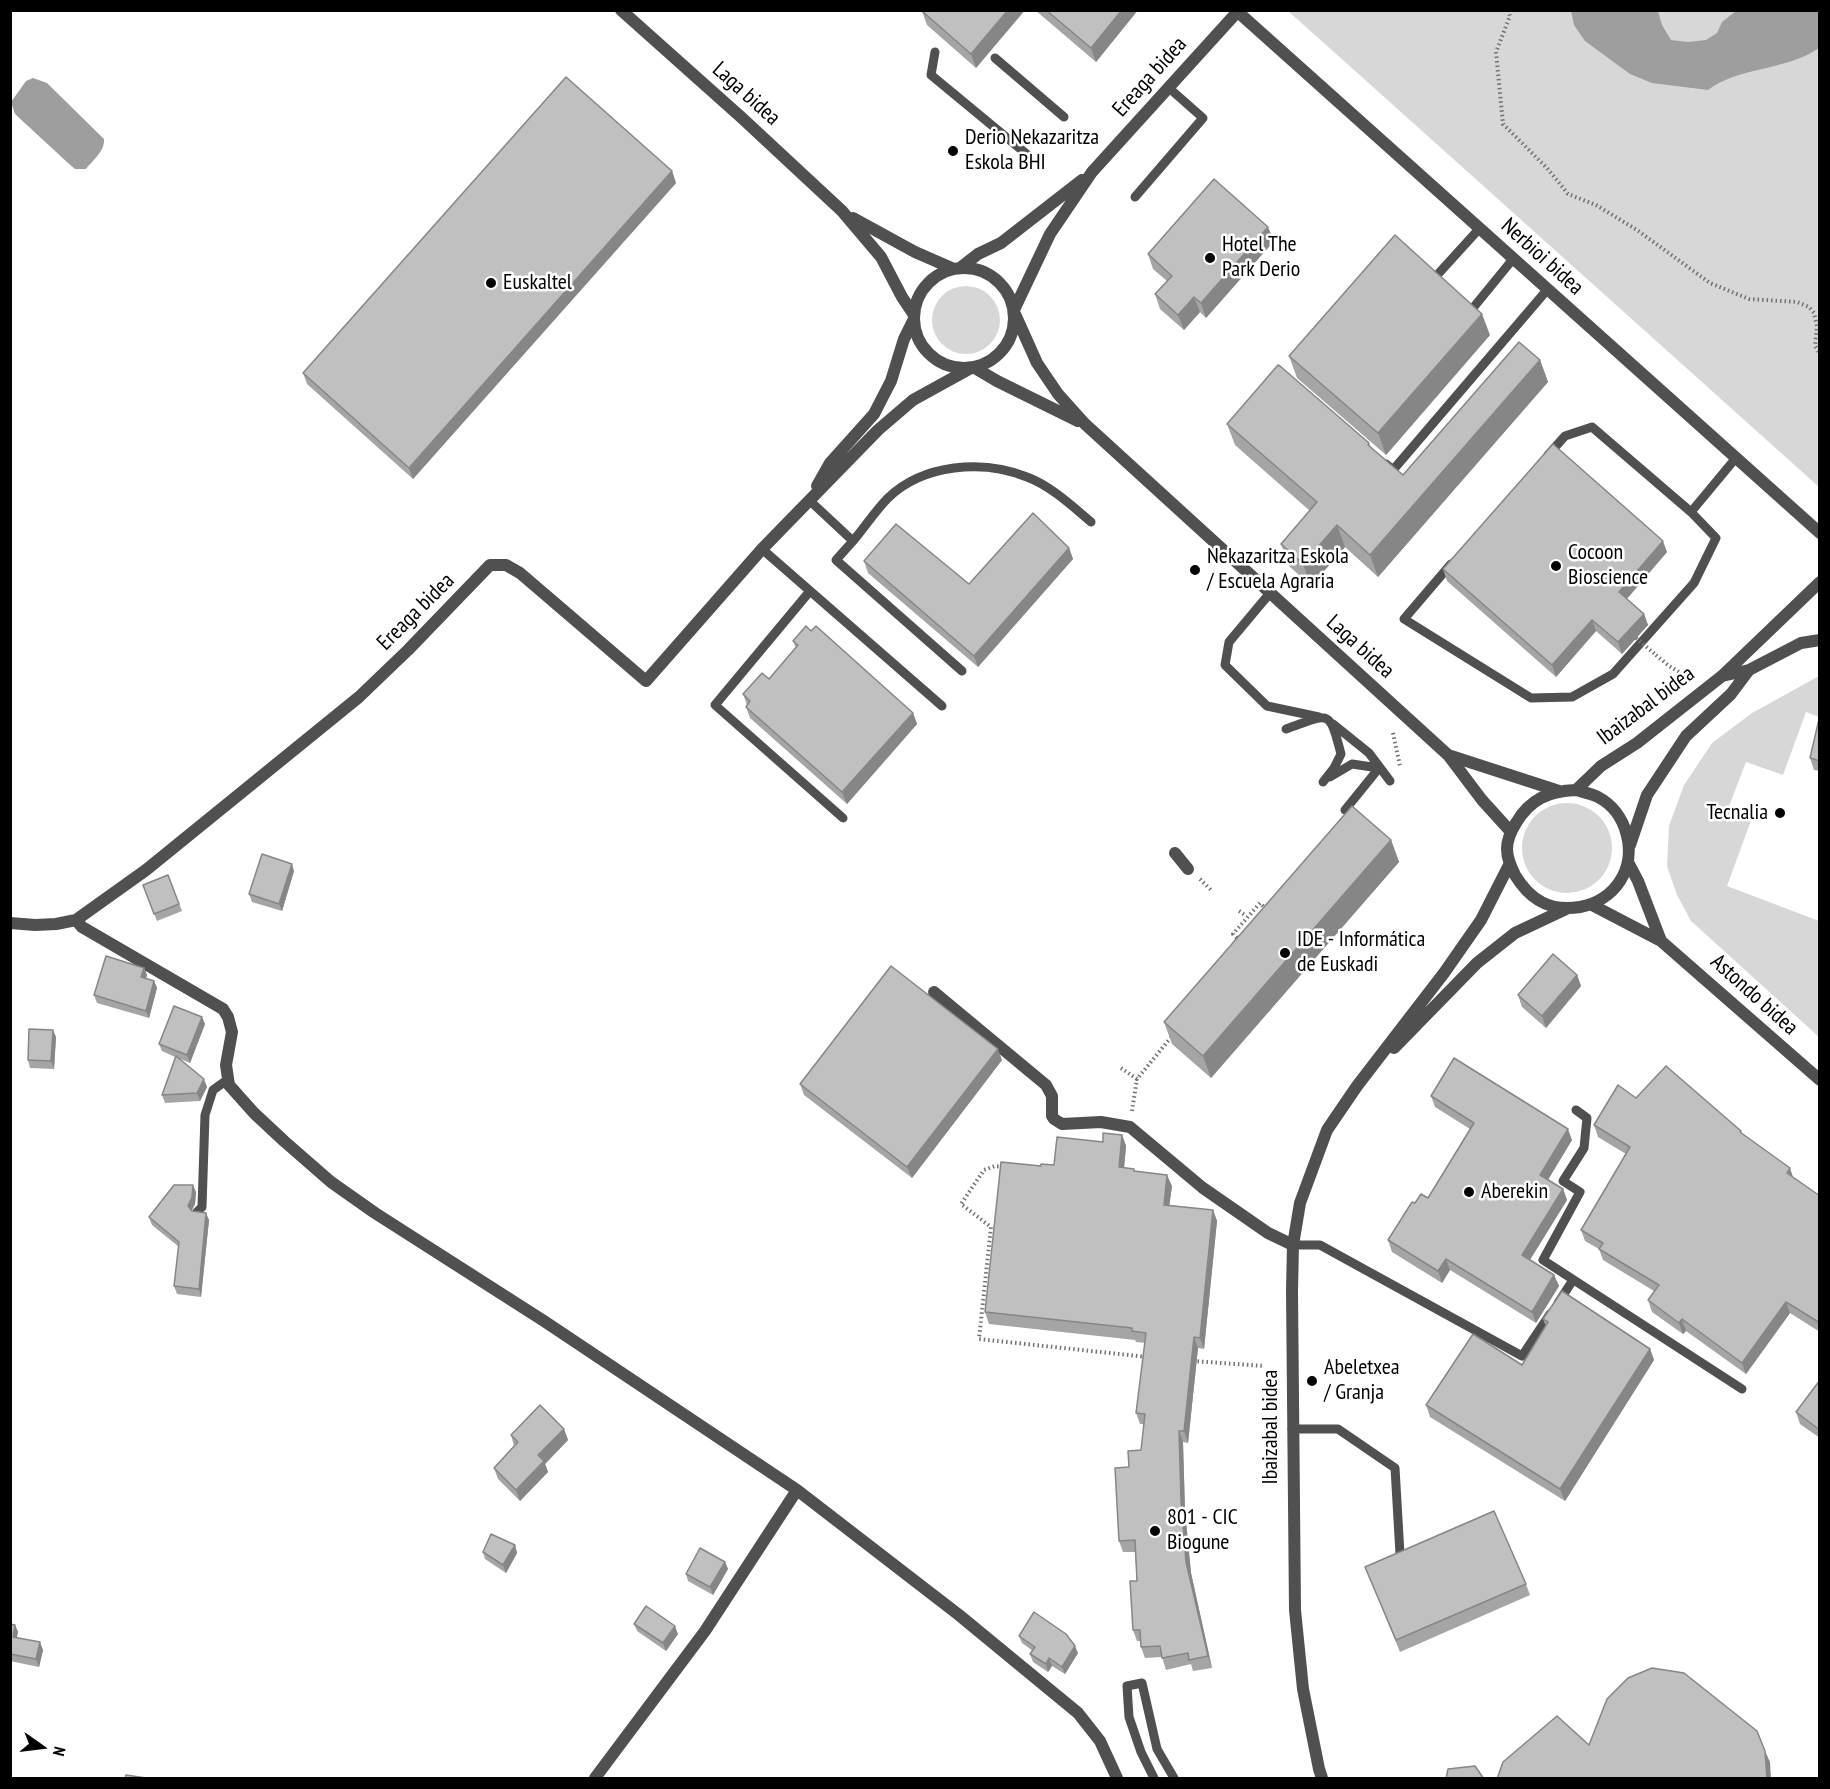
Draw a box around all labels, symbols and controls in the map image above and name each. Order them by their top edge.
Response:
street label: Ereaga bidea [1107,32,1193,122]
street label: Laga bidea [707,57,785,131]
place label: Derio Nekazaritza Eskola BHI [965,125,1099,176]
marker: Derio Nekazaritza Eskola BHI [946,144,960,158]
street label: Nerbioi bidea [1495,213,1589,301]
place label: Hotel The Park Derio [1222,232,1300,284]
marker: Hotel The Park Derio [1203,251,1217,265]
place label: Euskaltel [503,270,572,296]
marker: Euskaltel [484,276,498,290]
place label: Cocoon Bioscience [1568,540,1648,592]
place label: Nekazaritza Eskola / Escuela Agraria [1207,544,1349,596]
marker: Cocoon Bioscience [1549,559,1563,573]
marker: Nekazaritza Eskola / Escuela Agraria [1188,563,1202,577]
street label: Ereaga bidea [372,568,460,656]
street label: Laga bidea [1321,610,1399,684]
street label: Ibaizabal bidea [1592,661,1700,751]
place label: Tecnalia [1707,800,1768,826]
marker: Tecnalia [1773,806,1787,820]
place label: IDE - Informática de Euskadi [1297,927,1425,978]
marker: IDE - Informática de Euskadi [1278,946,1292,960]
street label: Astondo bidea [1705,949,1803,1041]
place label: Aberekin [1481,1179,1548,1205]
marker: Aberekin [1462,1185,1476,1199]
place label: Abeletxea / Granja [1324,1355,1400,1406]
street label: Ibaizabal bidea [1258,1370,1284,1484]
marker: Abeletxea / Granja [1305,1374,1319,1388]
place label: 801 - CIC Biogune [1167,1505,1238,1556]
marker: 801 - CIC Biogune [1148,1524,1162,1538]
north arrow [12,1717,72,1777]
text: N [49,1745,70,1758]

